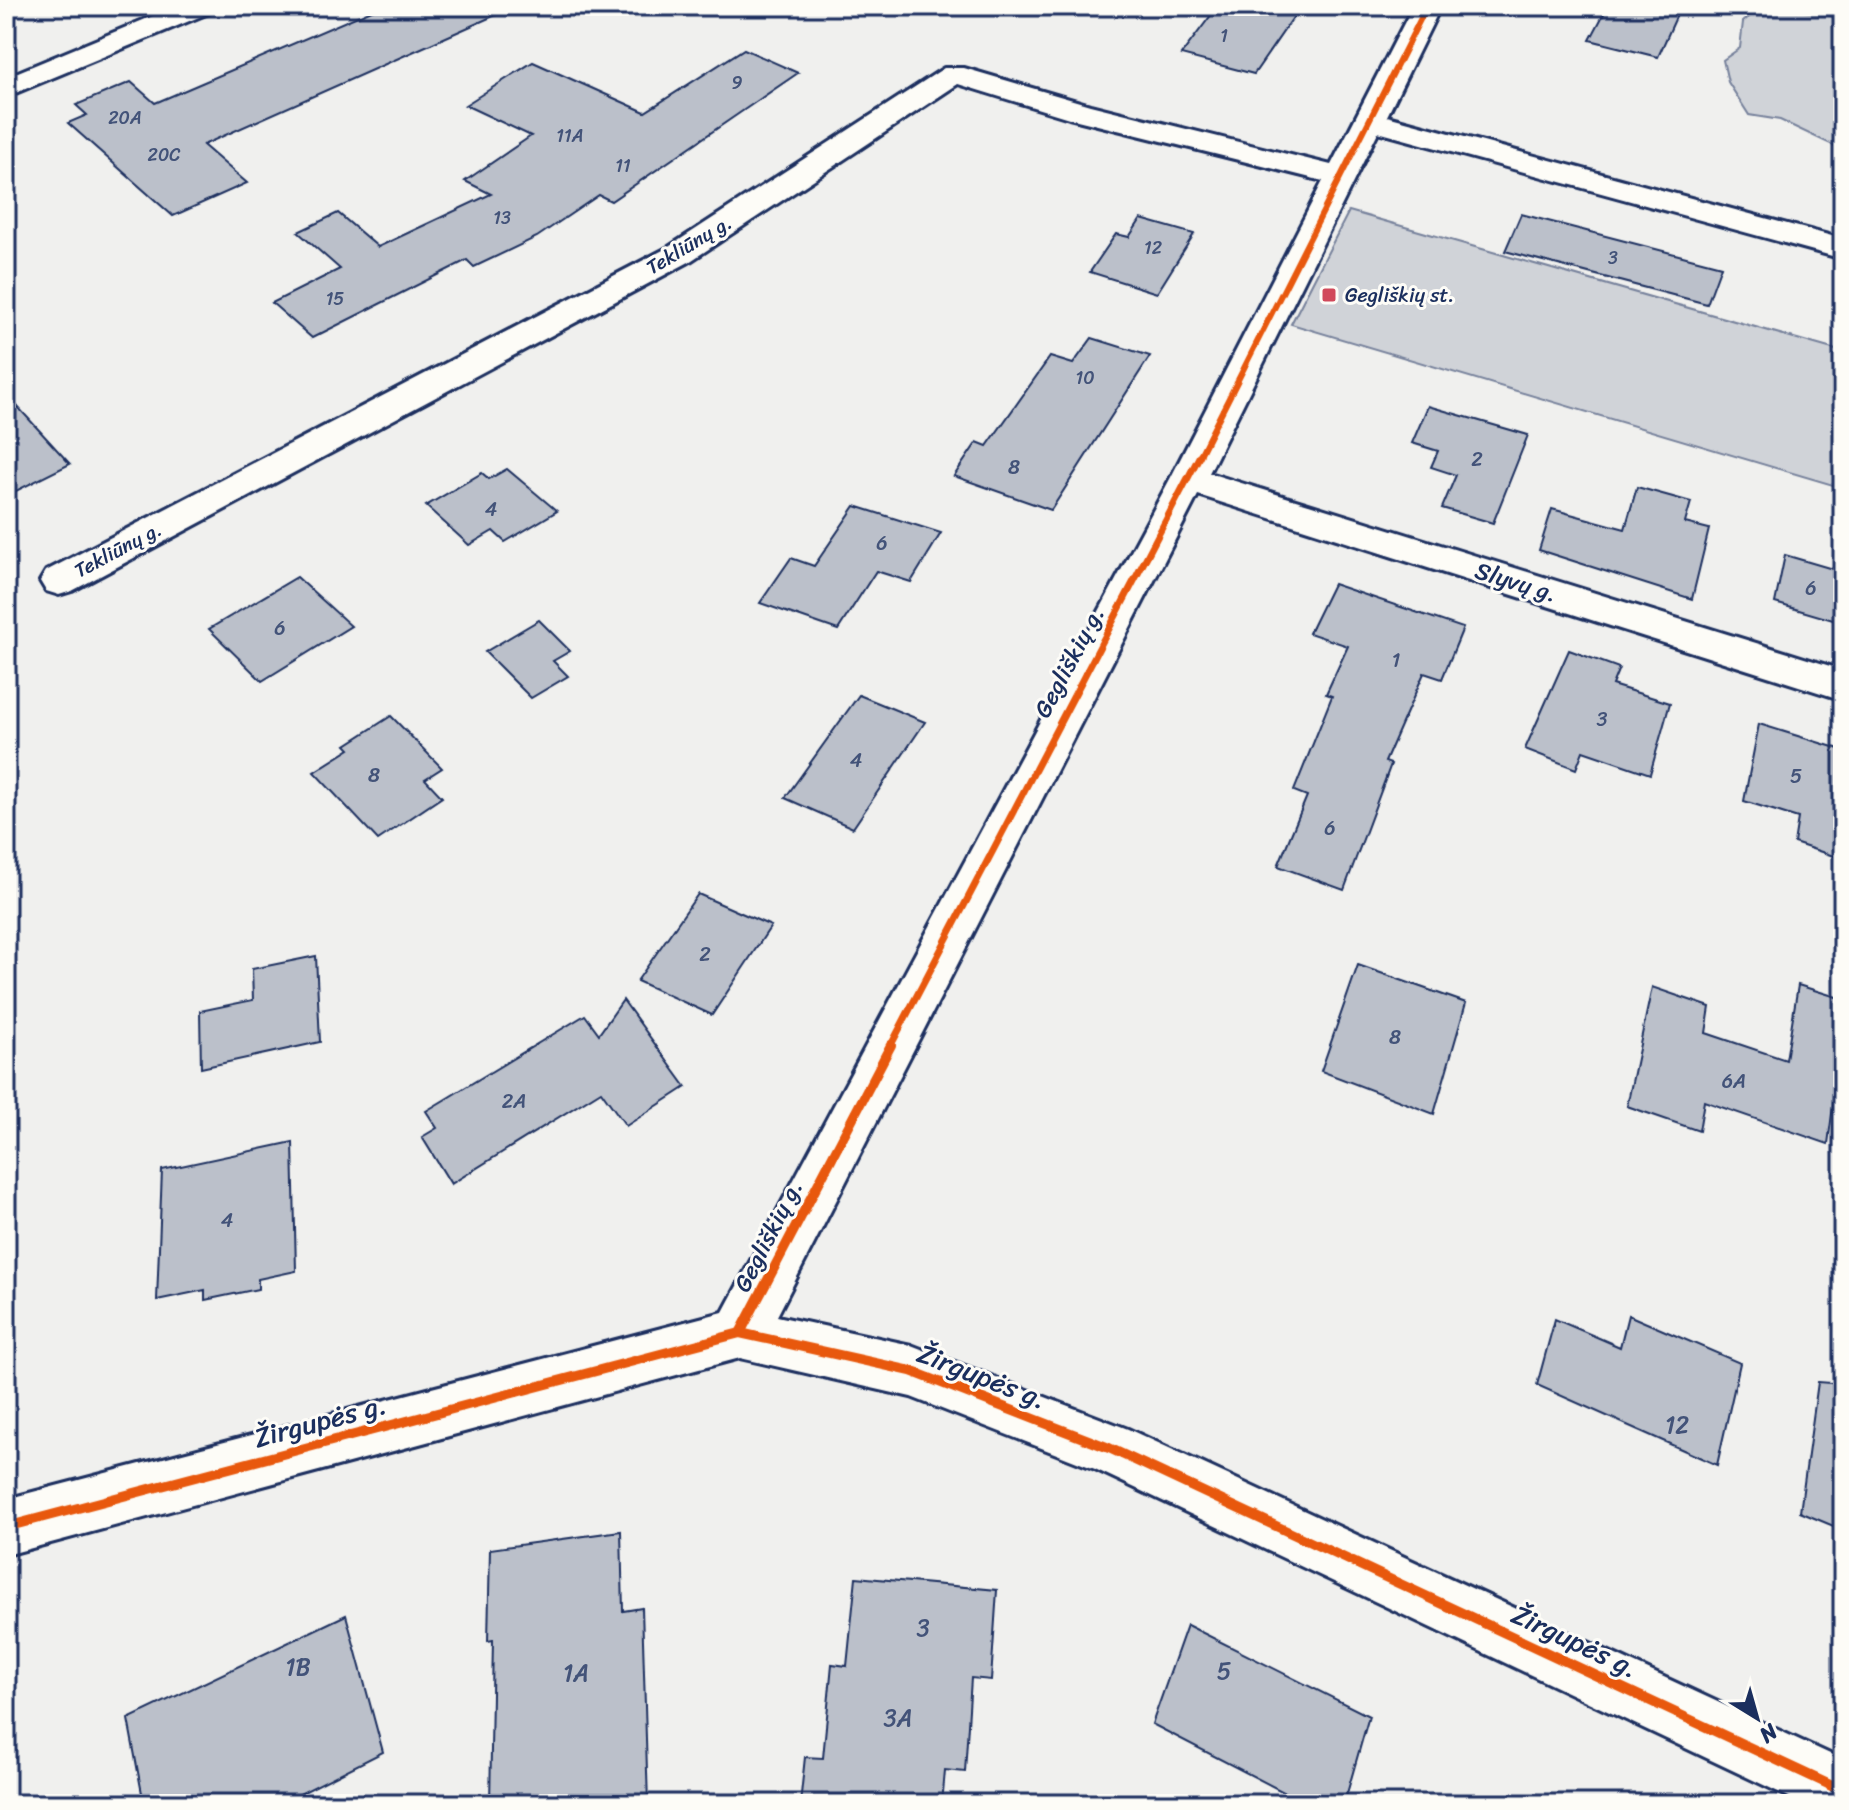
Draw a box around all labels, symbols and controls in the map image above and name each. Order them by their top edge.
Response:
house number: 1 [1220,20,1228,52]
house number: 9 [731,67,743,99]
house number: 20A [108,102,142,134]
house number: 11A [556,120,584,152]
house number: 20C [148,139,181,171]
house number: 11 [615,150,631,182]
house number: 13 [493,202,511,234]
street label: Tekliūnų g. [639,206,739,284]
house number: 12 [1144,232,1162,264]
house number: 3 [1608,242,1618,274]
place label: Gegliškių st. [1345,278,1454,313]
house number: 15 [326,283,344,315]
marker: Gegliškių st. [1320,286,1338,304]
house number: 10 [1075,362,1095,394]
house number: 2 [1471,442,1483,477]
house number: 8 [1008,450,1020,485]
house number: 4 [485,492,497,527]
street label: Tekliūnų g. [68,512,168,588]
house number: 6 [876,526,888,561]
street label: Slyvų g. [1470,550,1562,614]
house number: 6 [1805,571,1817,606]
street label: Gegliškių g. [1022,598,1116,726]
house number: 6 [274,611,286,646]
house number: 1 [1392,643,1400,678]
house number: 3 [1597,702,1608,737]
house number: 4 [850,743,862,778]
house number: 8 [368,758,380,793]
house number: 5 [1790,759,1802,794]
house number: 6 [1324,811,1336,846]
house number: 2 [699,937,711,972]
house number: 8 [1389,1020,1401,1055]
house number: 6A [1722,1064,1746,1099]
house number: 2A [502,1084,526,1119]
street label: Gegliškių g. [722,1172,814,1300]
house number: 4 [221,1203,233,1238]
street label: Žirgupės g. [910,1329,1054,1423]
street label: Žirgupės g. [248,1380,392,1462]
house number: 12 [1665,1404,1689,1446]
street label: Žirgupės g. [1503,1590,1647,1692]
house number: 3 [916,1607,930,1649]
house number: 1B [285,1646,311,1688]
house number: 5 [1217,1650,1231,1692]
house number: 1A [563,1652,589,1694]
north arrow [1717,1678,1797,1758]
house number: 3A [884,1697,912,1739]
text: N [1750,1713,1787,1754]

